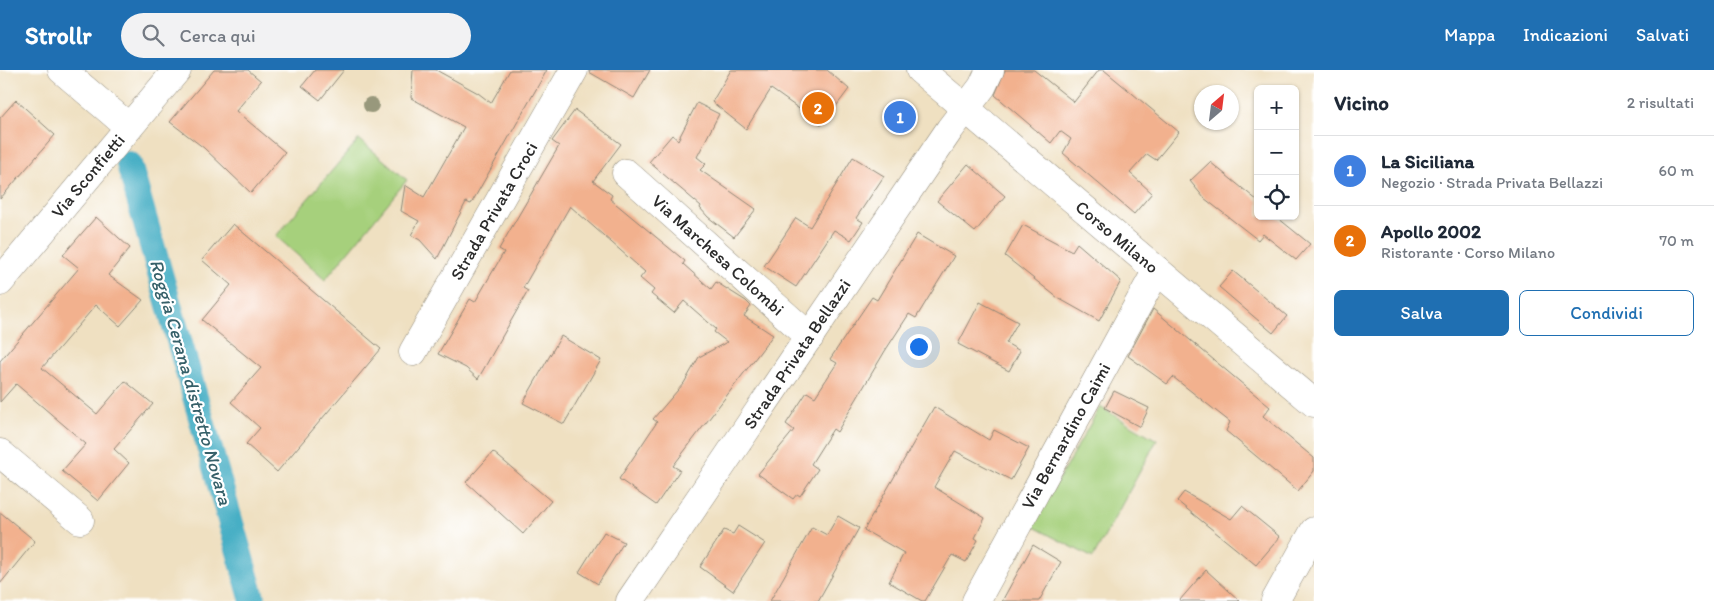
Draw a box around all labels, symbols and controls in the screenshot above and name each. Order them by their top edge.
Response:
search box [121,13,471,58]
text: Strollr [25,21,91,50]
icon: search [139,21,167,49]
text: Cerca qui [179,24,256,47]
text: Mappa [1444,24,1495,46]
text: Indicazioni [1523,24,1608,46]
text: Salvati [1636,24,1689,46]
north arrow [1194,85,1239,130]
map controls [1254,85,1299,220]
button: + [1254,85,1299,130]
pin: 2 [802,89,834,127]
text: Vicino [1334,90,1389,115]
text: 2 risultati [1627,93,1694,112]
pin: 1 [884,98,916,136]
street label: Via Sconfietti [47,130,129,222]
button: − [1254,130,1299,175]
street label: Strada Privata Croci [446,138,542,284]
text: La Siciliana [1381,150,1474,173]
text: 1 [1346,161,1354,180]
text: 60 m [1659,161,1694,180]
text: Negozio · Strada Privata Bellazzi [1381,173,1603,192]
button: locate [1254,175,1299,220]
street label: Via Marchesa Colombi [647,190,789,320]
street label: Corso Milano [1071,196,1163,278]
text: Apollo 2002 [1381,220,1481,243]
text: 2 [1346,231,1354,250]
text: 70 m [1659,231,1694,250]
text: Ristorante · Corso Milano [1381,243,1555,262]
water label: Roggia Cerana distretto Novara [145,256,237,508]
street label: Strada Privata Bellazzi [739,275,855,433]
button: Salva [1334,290,1509,336]
button: Condividi [1519,290,1694,336]
your location [906,334,932,360]
street label: Via Bernardino Caimi [1017,359,1115,513]

